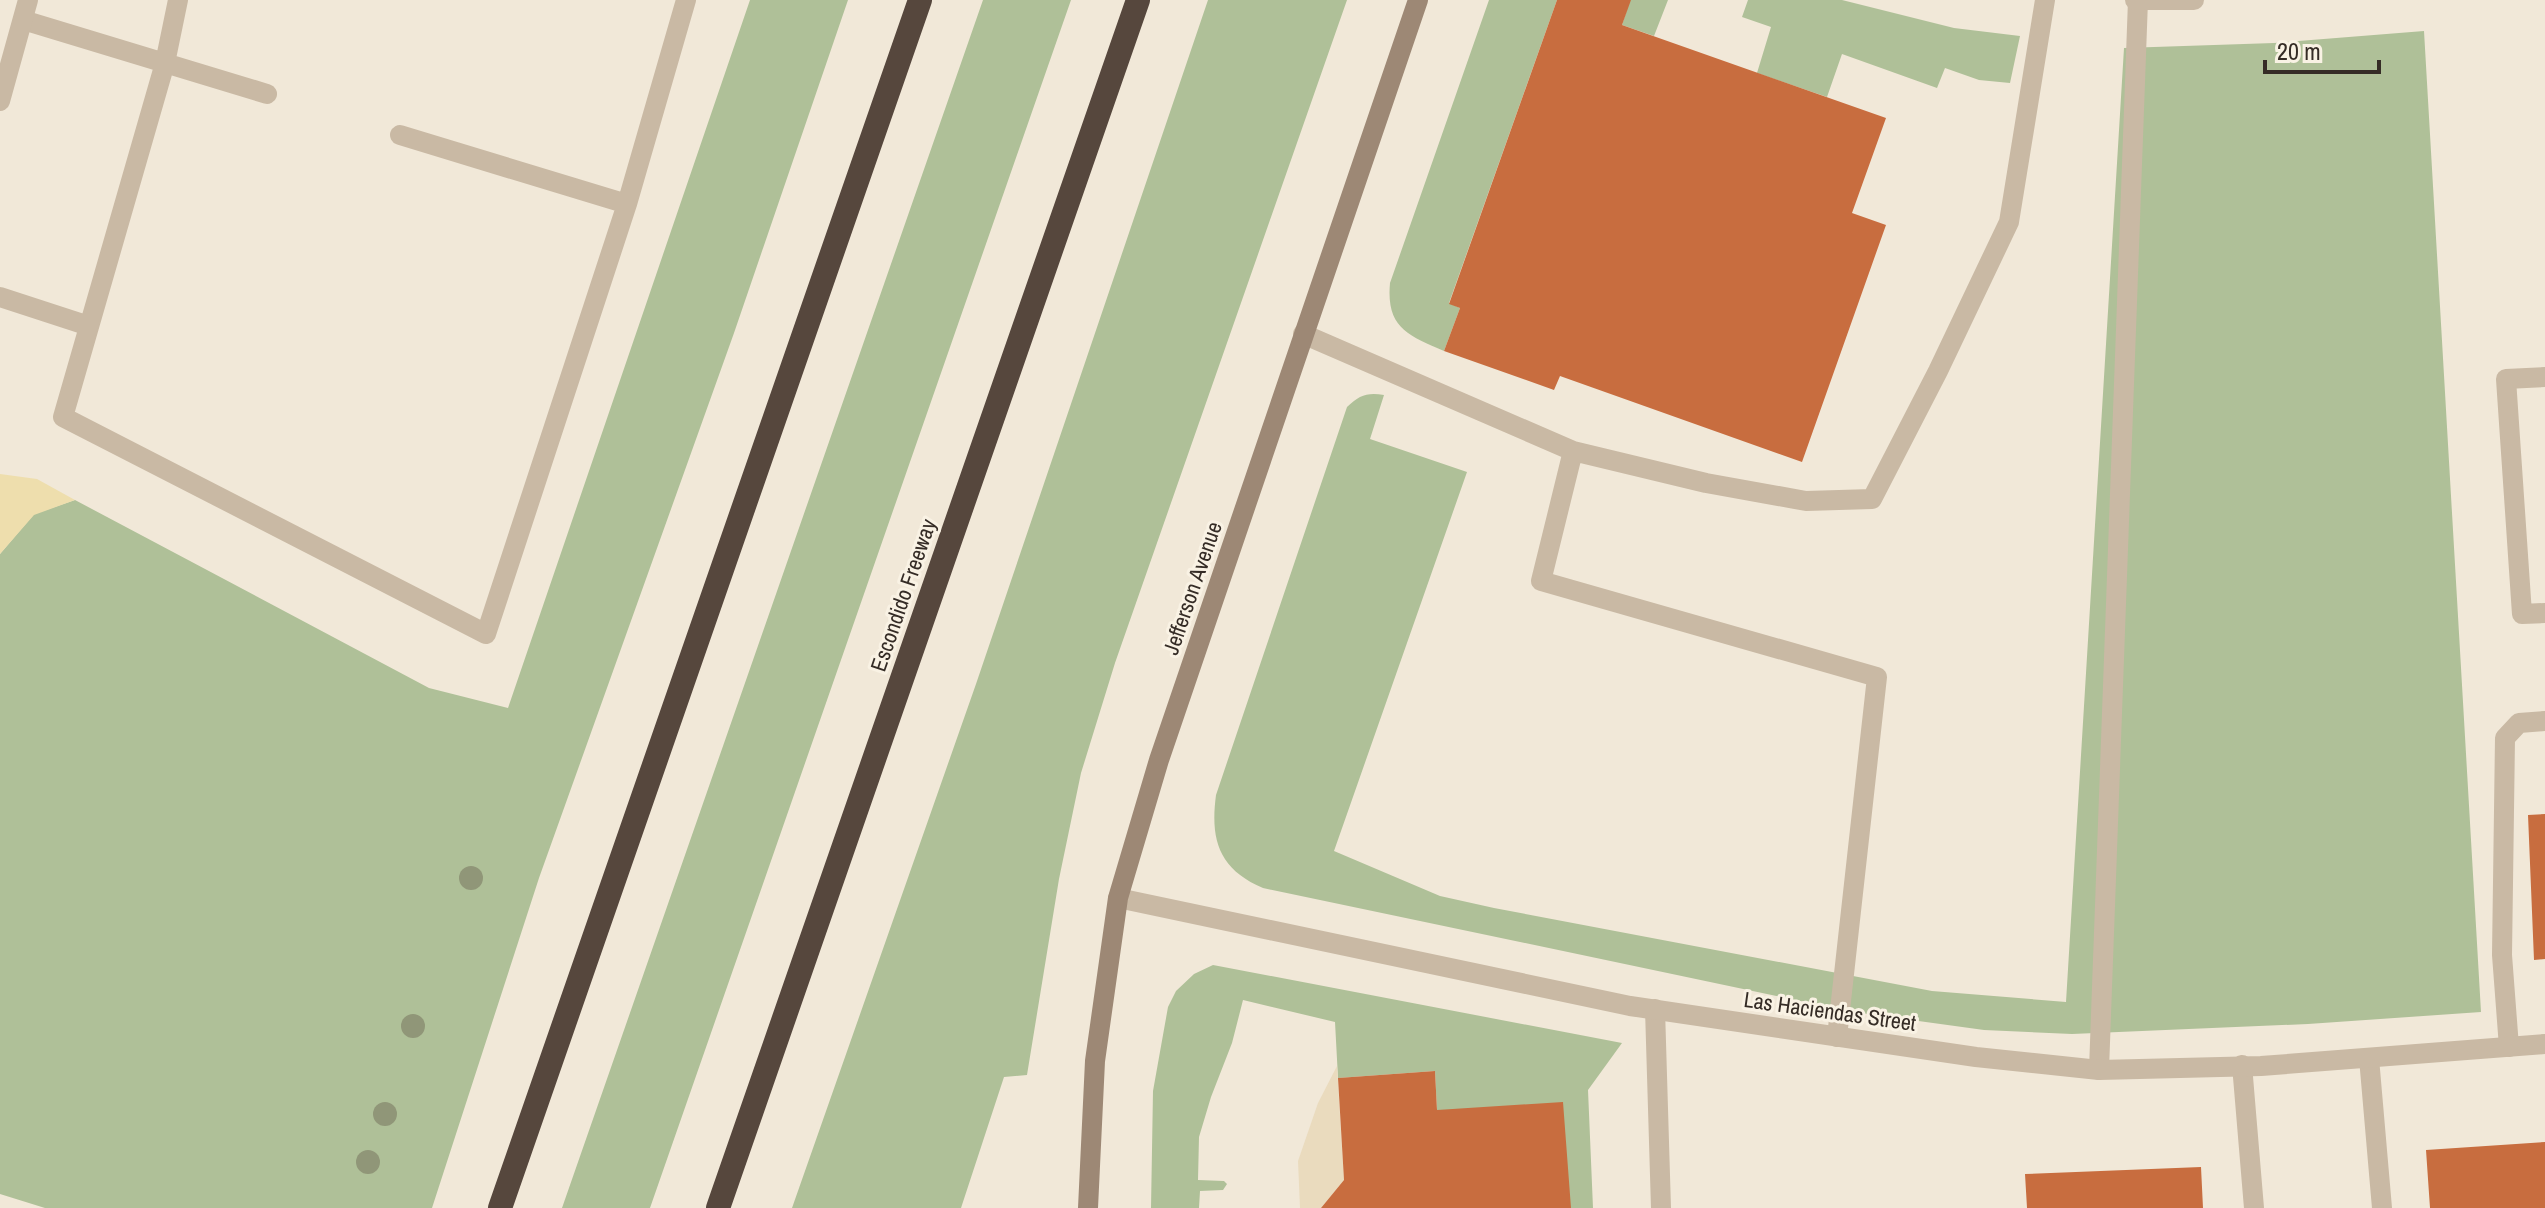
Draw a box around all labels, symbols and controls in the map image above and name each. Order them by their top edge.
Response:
scale bar [2265,24,2379,74]
text: 20 m [2277,35,2321,67]
street label: Escondido Freeway [863,515,943,675]
street label: Jefferson Avenue [1155,517,1229,659]
street label: Las Haciendas Street [1742,984,1918,1038]

